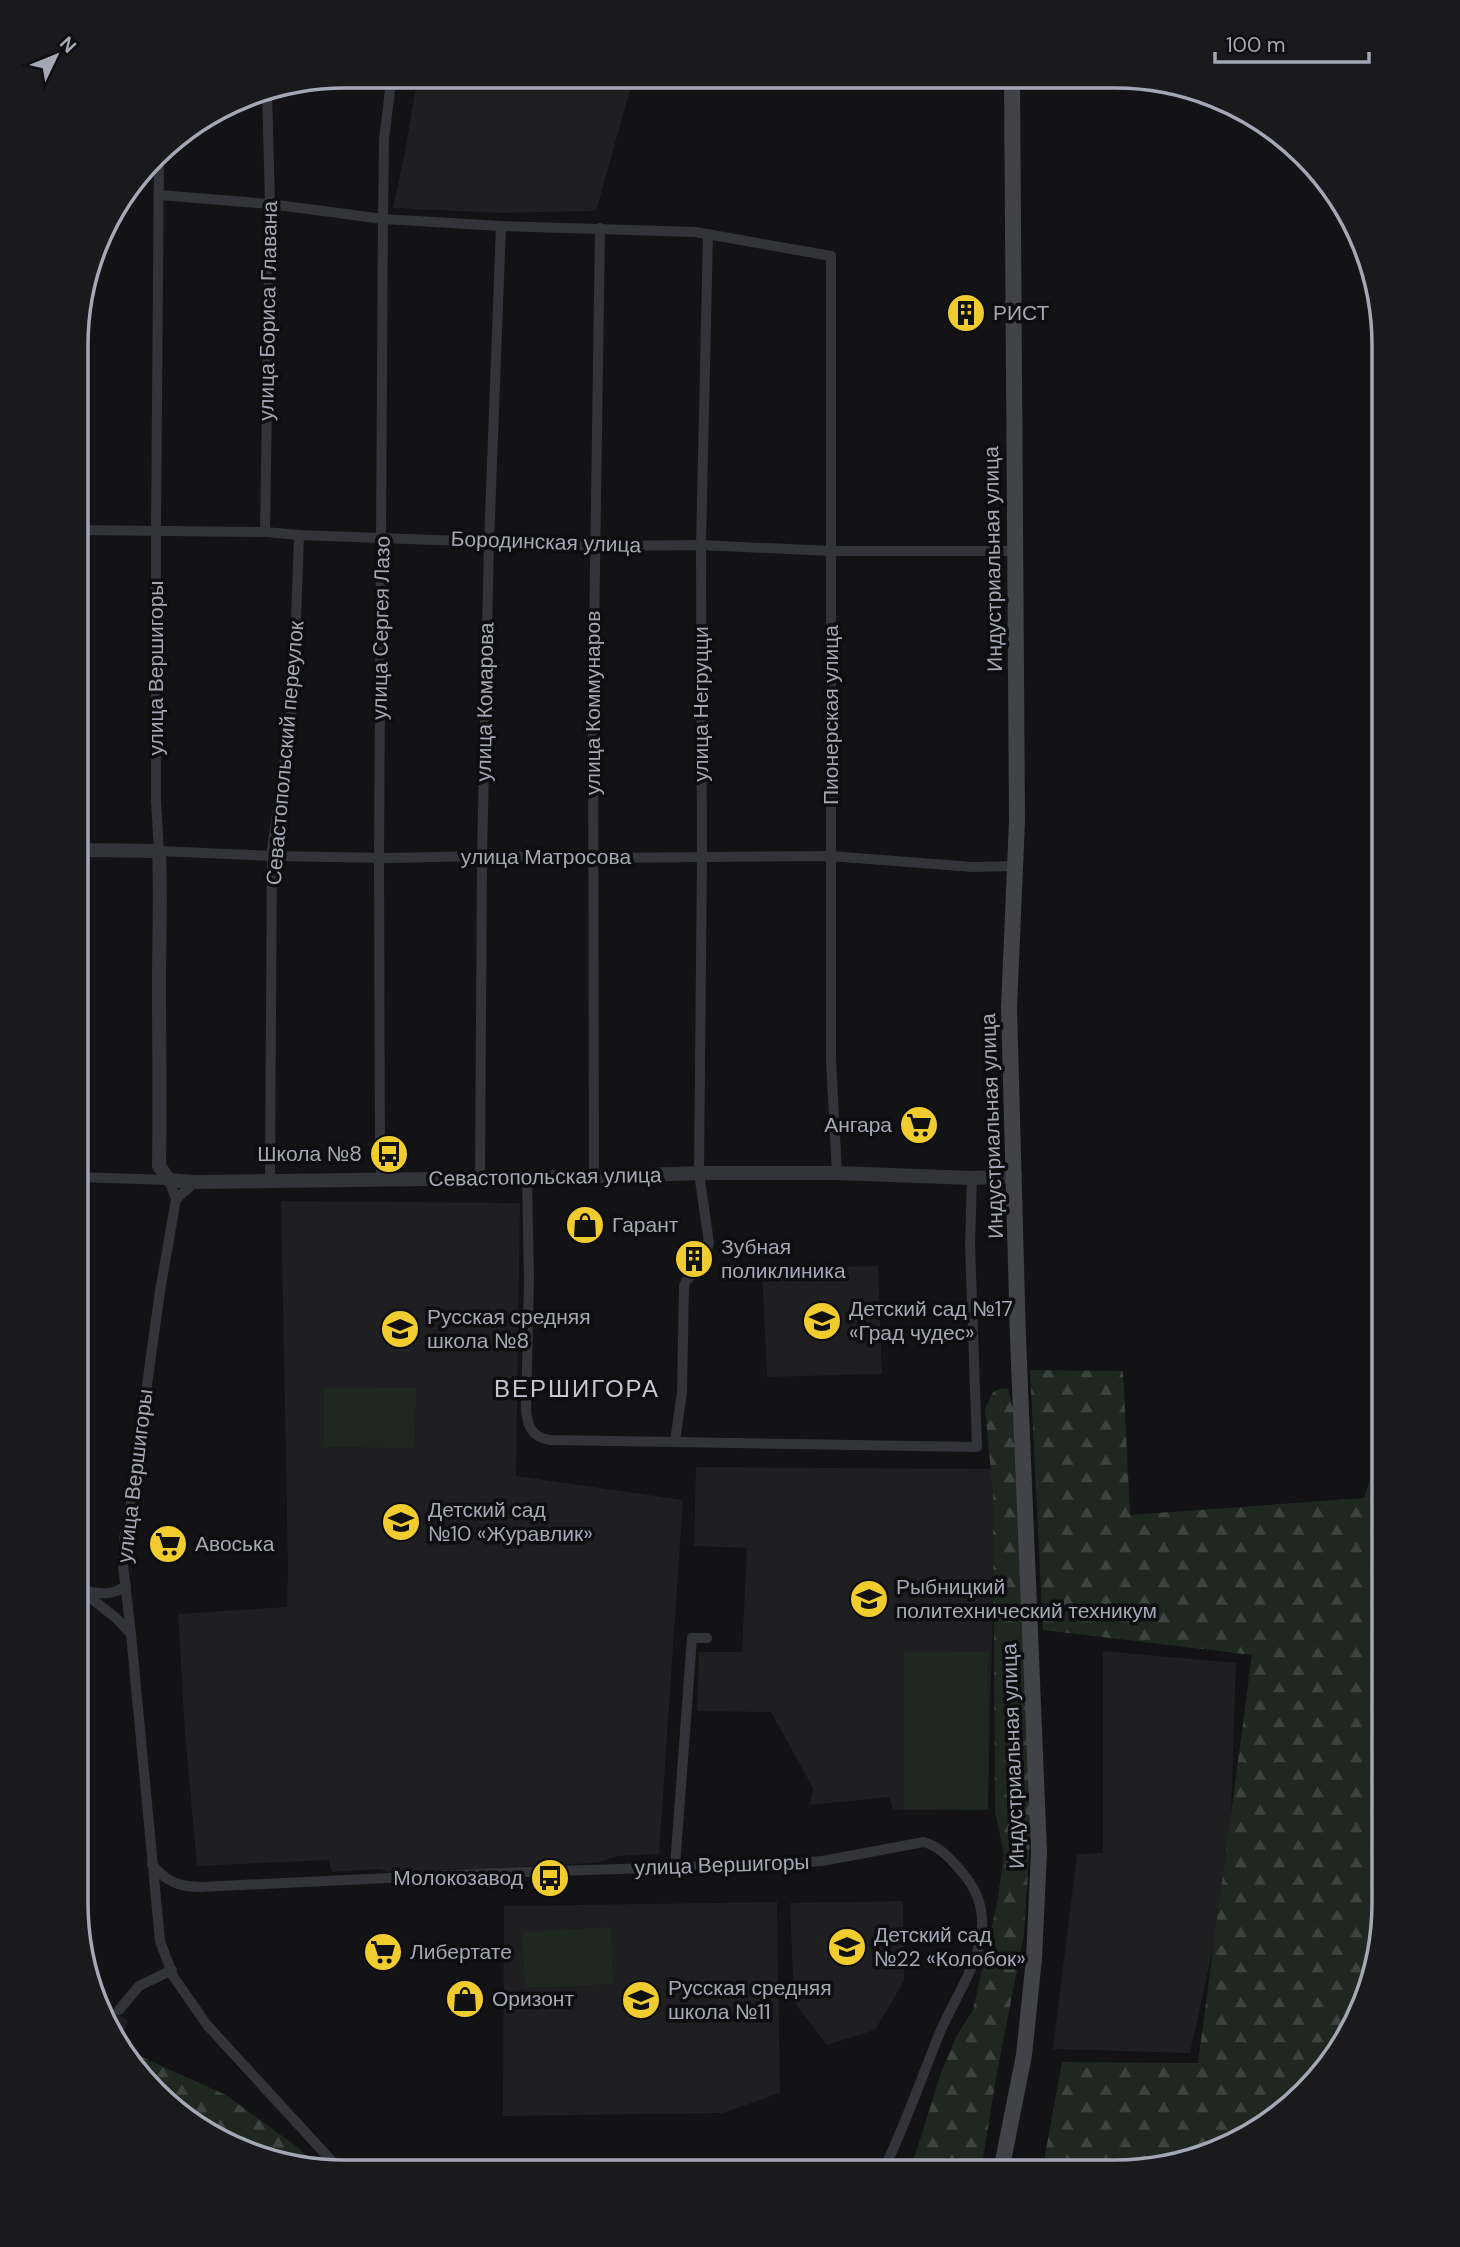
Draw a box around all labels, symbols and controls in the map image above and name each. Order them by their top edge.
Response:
north arrow [21,21,91,91]
scale bar [1215,21,1369,65]
text: N [54,31,82,58]
text: 100 m [1226,31,1286,59]
street label: улица Бориса Главана [252,200,284,421]
building icon: РИСТ [945,292,987,334]
place label: РИСТ [993,299,1050,327]
street label: Индустриальная улица [977,446,1009,672]
street label: Бородинская улица [450,525,642,559]
street label: улица Сергея Лазо [365,536,397,720]
street label: улица Вершигоры [142,581,170,755]
street label: улица Коммунаров [579,611,607,795]
street label: Севастопольский переулок [260,619,311,886]
street label: улица Комарова [470,622,500,782]
street label: Пионерская улица [817,625,845,805]
street label: улица Негруцци [687,626,715,782]
street label: улица Матросова [461,843,631,871]
street label: Индустриальная улица [974,1012,1010,1239]
supermarket icon: Ангара [898,1104,940,1146]
place label: Ангара [824,1111,892,1139]
bus stop icon: Школа №8 [368,1133,410,1175]
place label: Школа №8 [257,1140,362,1168]
street label: Севастопольская улица [428,1161,662,1193]
shop icon: Гарант [564,1204,606,1246]
place label: Гарант [612,1211,679,1239]
place label: Зубная поликлиника [721,1233,846,1285]
building icon: Зубная поликлиника [673,1238,715,1280]
place label: Детский сад №17 «Град чудес» [849,1295,1013,1347]
school or university icon: Детский сад №17 «Град чудес» [801,1300,843,1342]
place label: Русская средняя школа №8 [427,1303,591,1355]
school or university icon: Русская средняя школа №8 [379,1308,421,1350]
district label: ВЕРШИГОРА [494,1373,660,1404]
street label: улица Вершигоры [110,1387,160,1565]
place label: Детский сад №10 «Журавлик» [428,1496,593,1548]
school or university icon: Детский сад №10 «Журавлик» [380,1501,422,1543]
supermarket icon: Авоська [147,1523,189,1565]
place label: Авоська [195,1530,275,1558]
place label: Рыбницкий политехнический техникум [896,1573,1157,1625]
school or university icon: Рыбницкий политехнический техникум [848,1578,890,1620]
street label: Индустриальная улица [995,1642,1031,1869]
street label: улица Вершигоры [634,1848,810,1882]
bus stop icon: Молокозавод [529,1857,571,1899]
place label: Молокозавод [393,1864,523,1892]
place label: Детский сад №22 «Колобок» [874,1921,1026,1973]
school or university icon: Детский сад №22 «Колобок» [826,1926,868,1968]
supermarket icon: Либертате [362,1931,404,1973]
place label: Либертате [410,1938,512,1966]
place label: Русская средняя школа №11 [668,1974,832,2026]
shop icon: Оризонт [444,1978,486,2020]
school or university icon: Русская средняя школа №11 [620,1979,662,2021]
place label: Оризонт [492,1985,574,2013]

